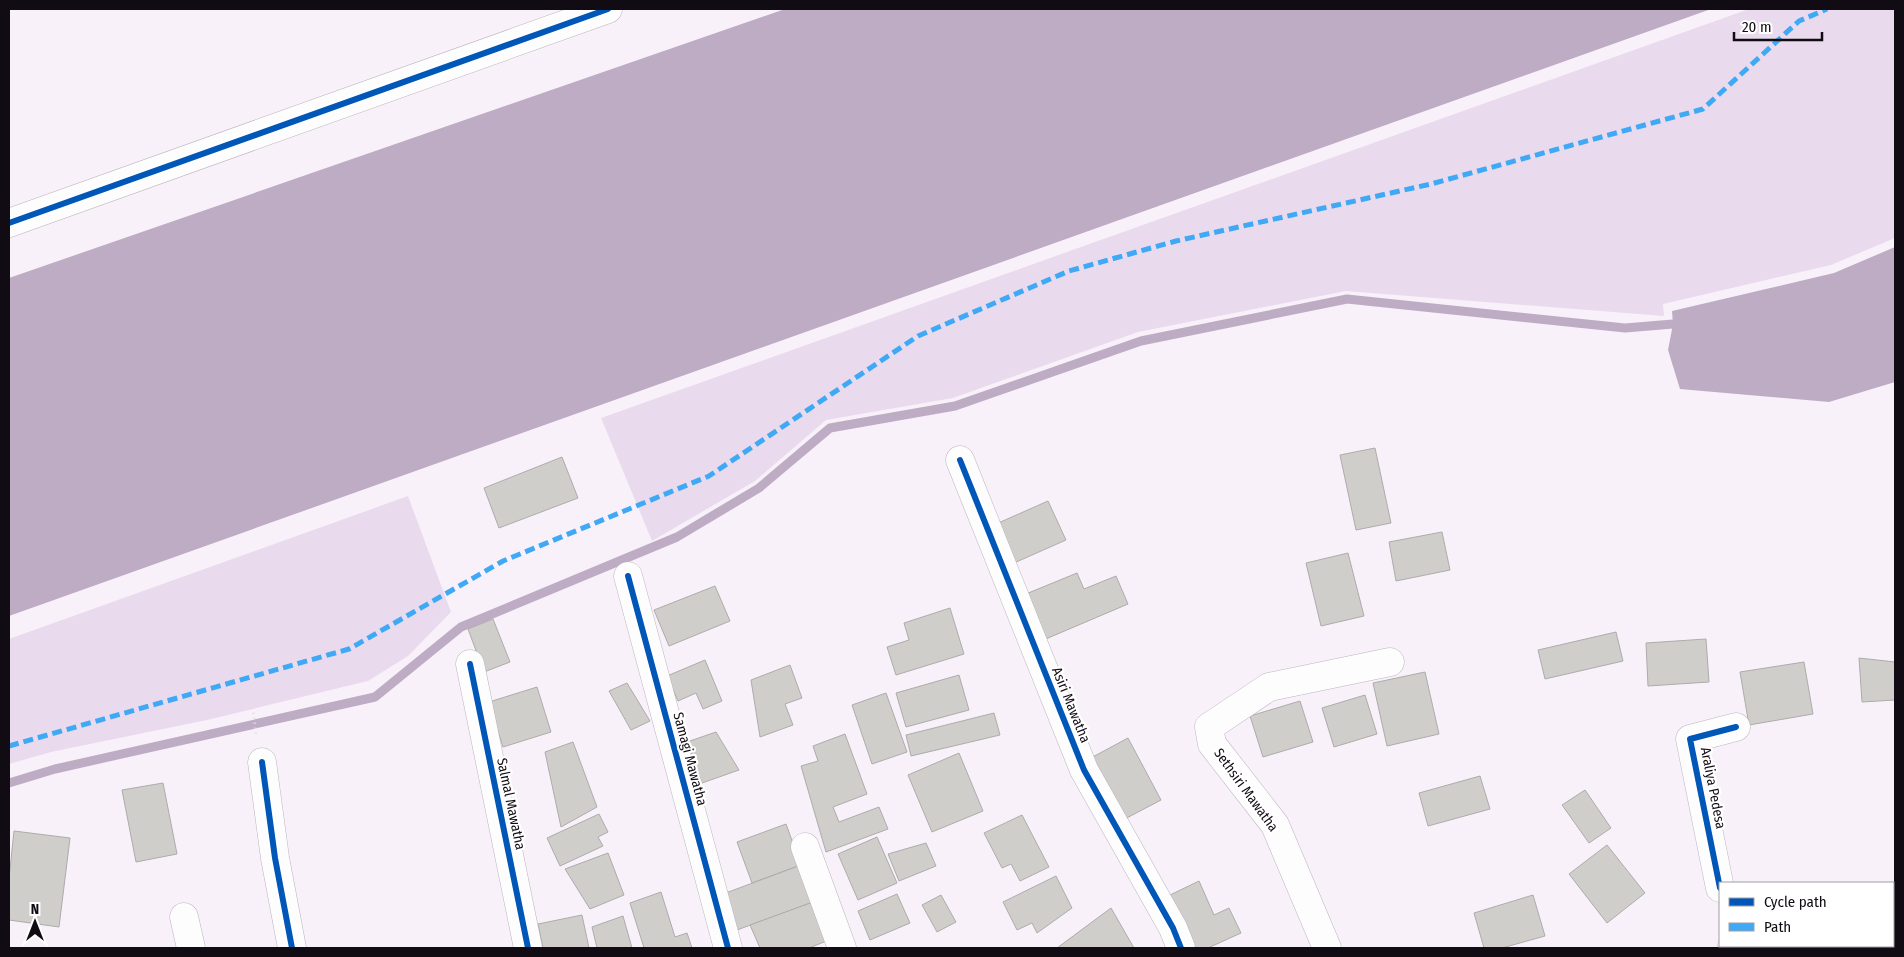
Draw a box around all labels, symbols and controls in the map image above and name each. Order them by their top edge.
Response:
scale bar [1734,10,1822,42]
text: 20 m [1742,18,1772,36]
street label: Asiri Mawatha [1048,665,1094,745]
street label: Samagi Mawatha [669,710,711,808]
street label: Sethsiri Mawatha [1210,745,1282,835]
street label: Araliya Pedesa [1697,746,1729,830]
street label: Salmal Mawatha [493,757,529,852]
legend [1719,882,1894,947]
text: Cycle path [1764,893,1827,911]
north arrow [10,897,60,947]
text: N [31,901,39,918]
text: Path [1764,918,1791,936]

